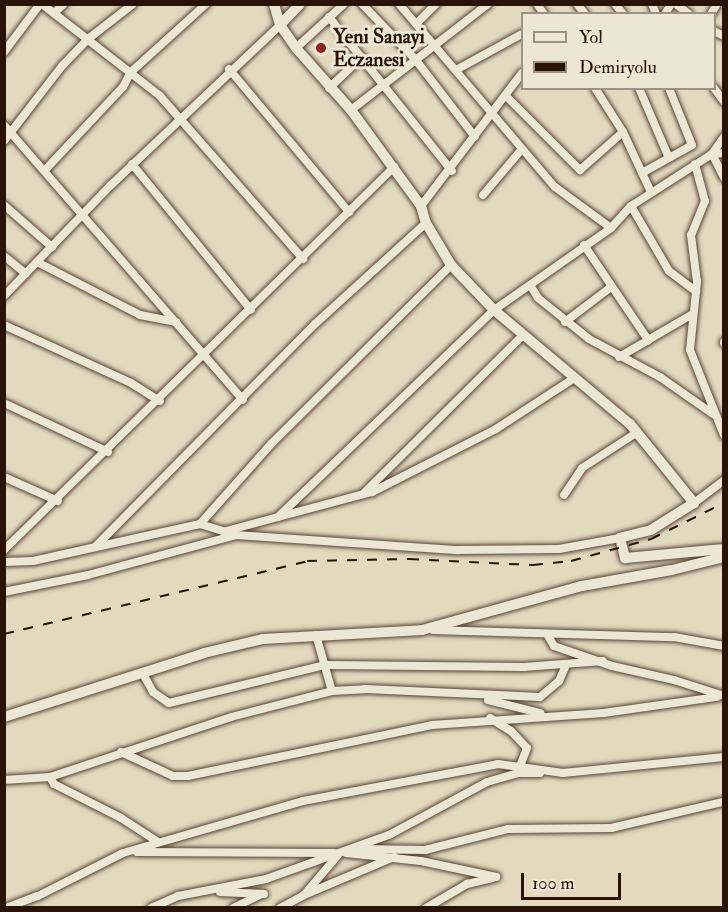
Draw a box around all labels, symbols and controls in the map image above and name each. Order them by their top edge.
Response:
legend [521,12,716,90]
place label: Yeni Sanayi Eczanesi [333,24,425,71]
text: Yol [579,26,603,49]
marker: Yeni Sanayi Eczanesi [314,41,328,55]
text: Demiryolu [579,56,657,79]
scale bar [524,861,624,899]
text: 100 m [532,872,575,895]

